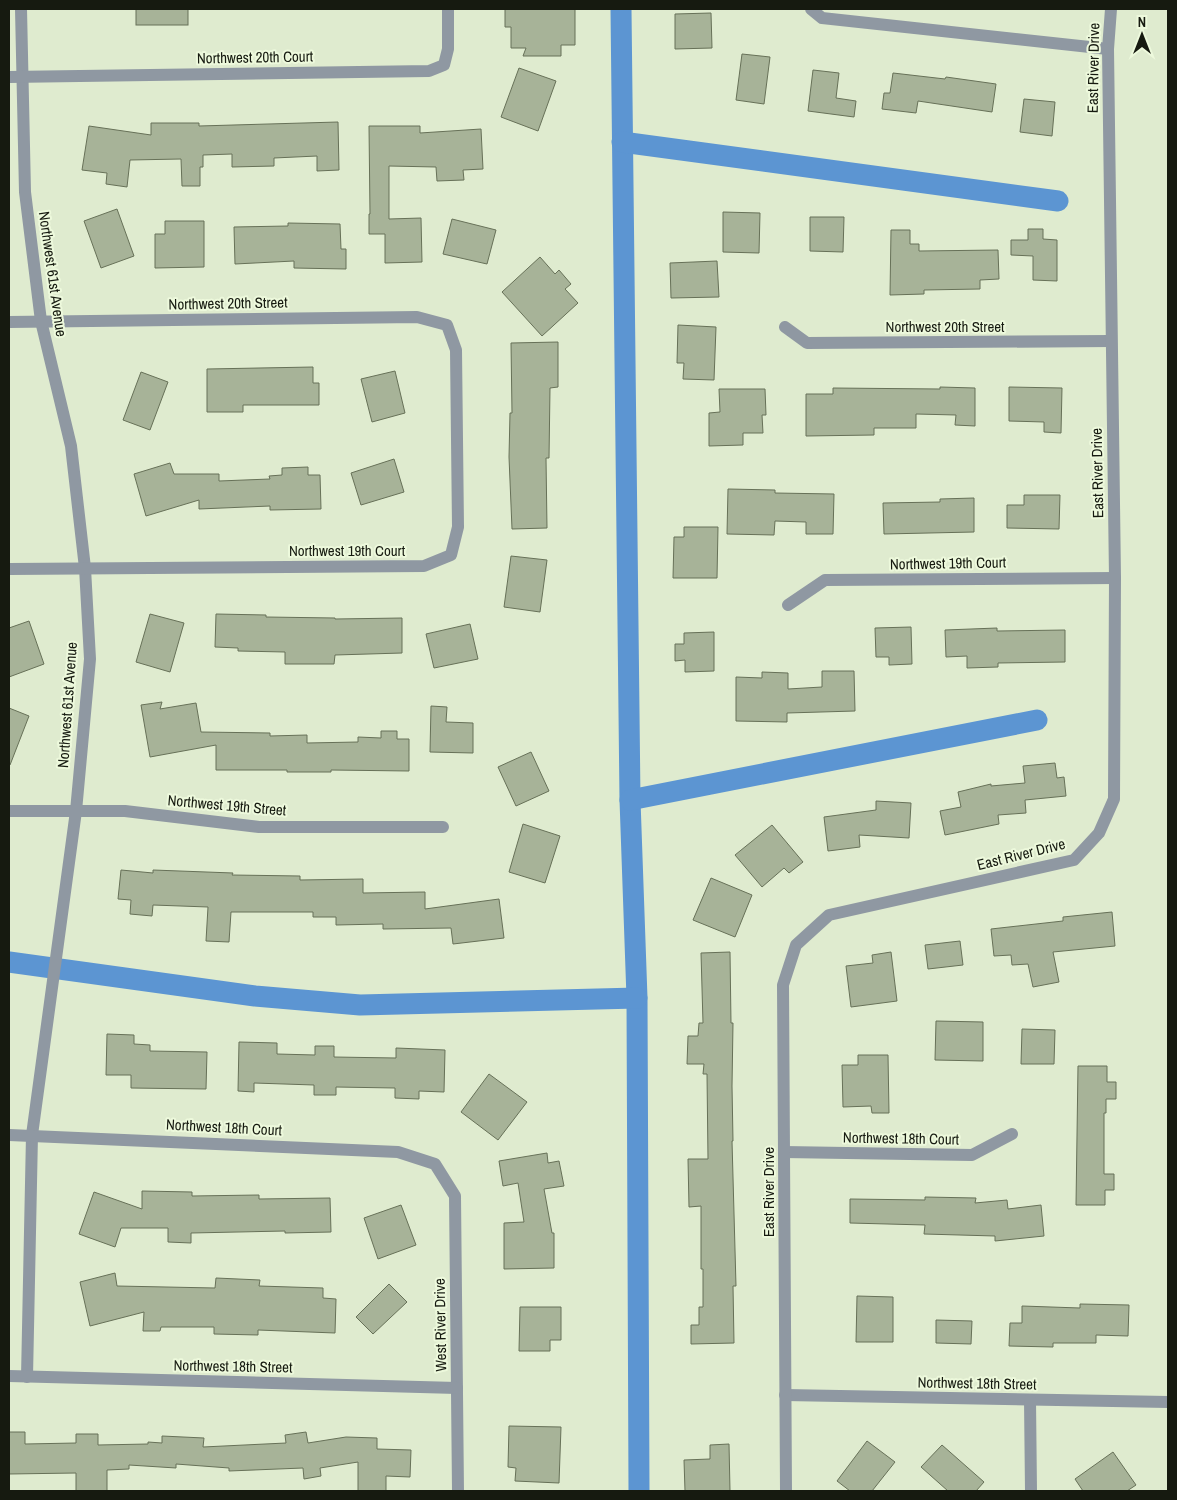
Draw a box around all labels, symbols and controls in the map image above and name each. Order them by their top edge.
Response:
north arrow [1117,10,1167,60]
text: N [1138,13,1146,31]
street label: East River Drive [1082,23,1104,113]
street label: Northwest 20th Court [197,45,314,69]
street label: Northwest 61st Avenue [34,210,72,338]
street label: Northwest 20th Street [168,291,288,315]
street label: Northwest 20th Street [886,316,1005,337]
street label: East River Drive [1086,428,1108,518]
street label: Northwest 19th Court [289,540,406,561]
street label: Northwest 19th Court [890,551,1007,575]
street label: Northwest 61st Avenue [52,641,82,769]
street label: Northwest 19th Street [167,789,288,821]
street label: East River Drive [975,833,1067,875]
street label: Northwest 18th Court [165,1113,283,1141]
street label: Northwest 18th Court [843,1126,960,1150]
street label: East River Drive [758,1147,779,1237]
street label: West River Drive [429,1278,451,1372]
street label: Northwest 18th Street [173,1354,293,1378]
street label: Northwest 18th Street [917,1371,1037,1395]

